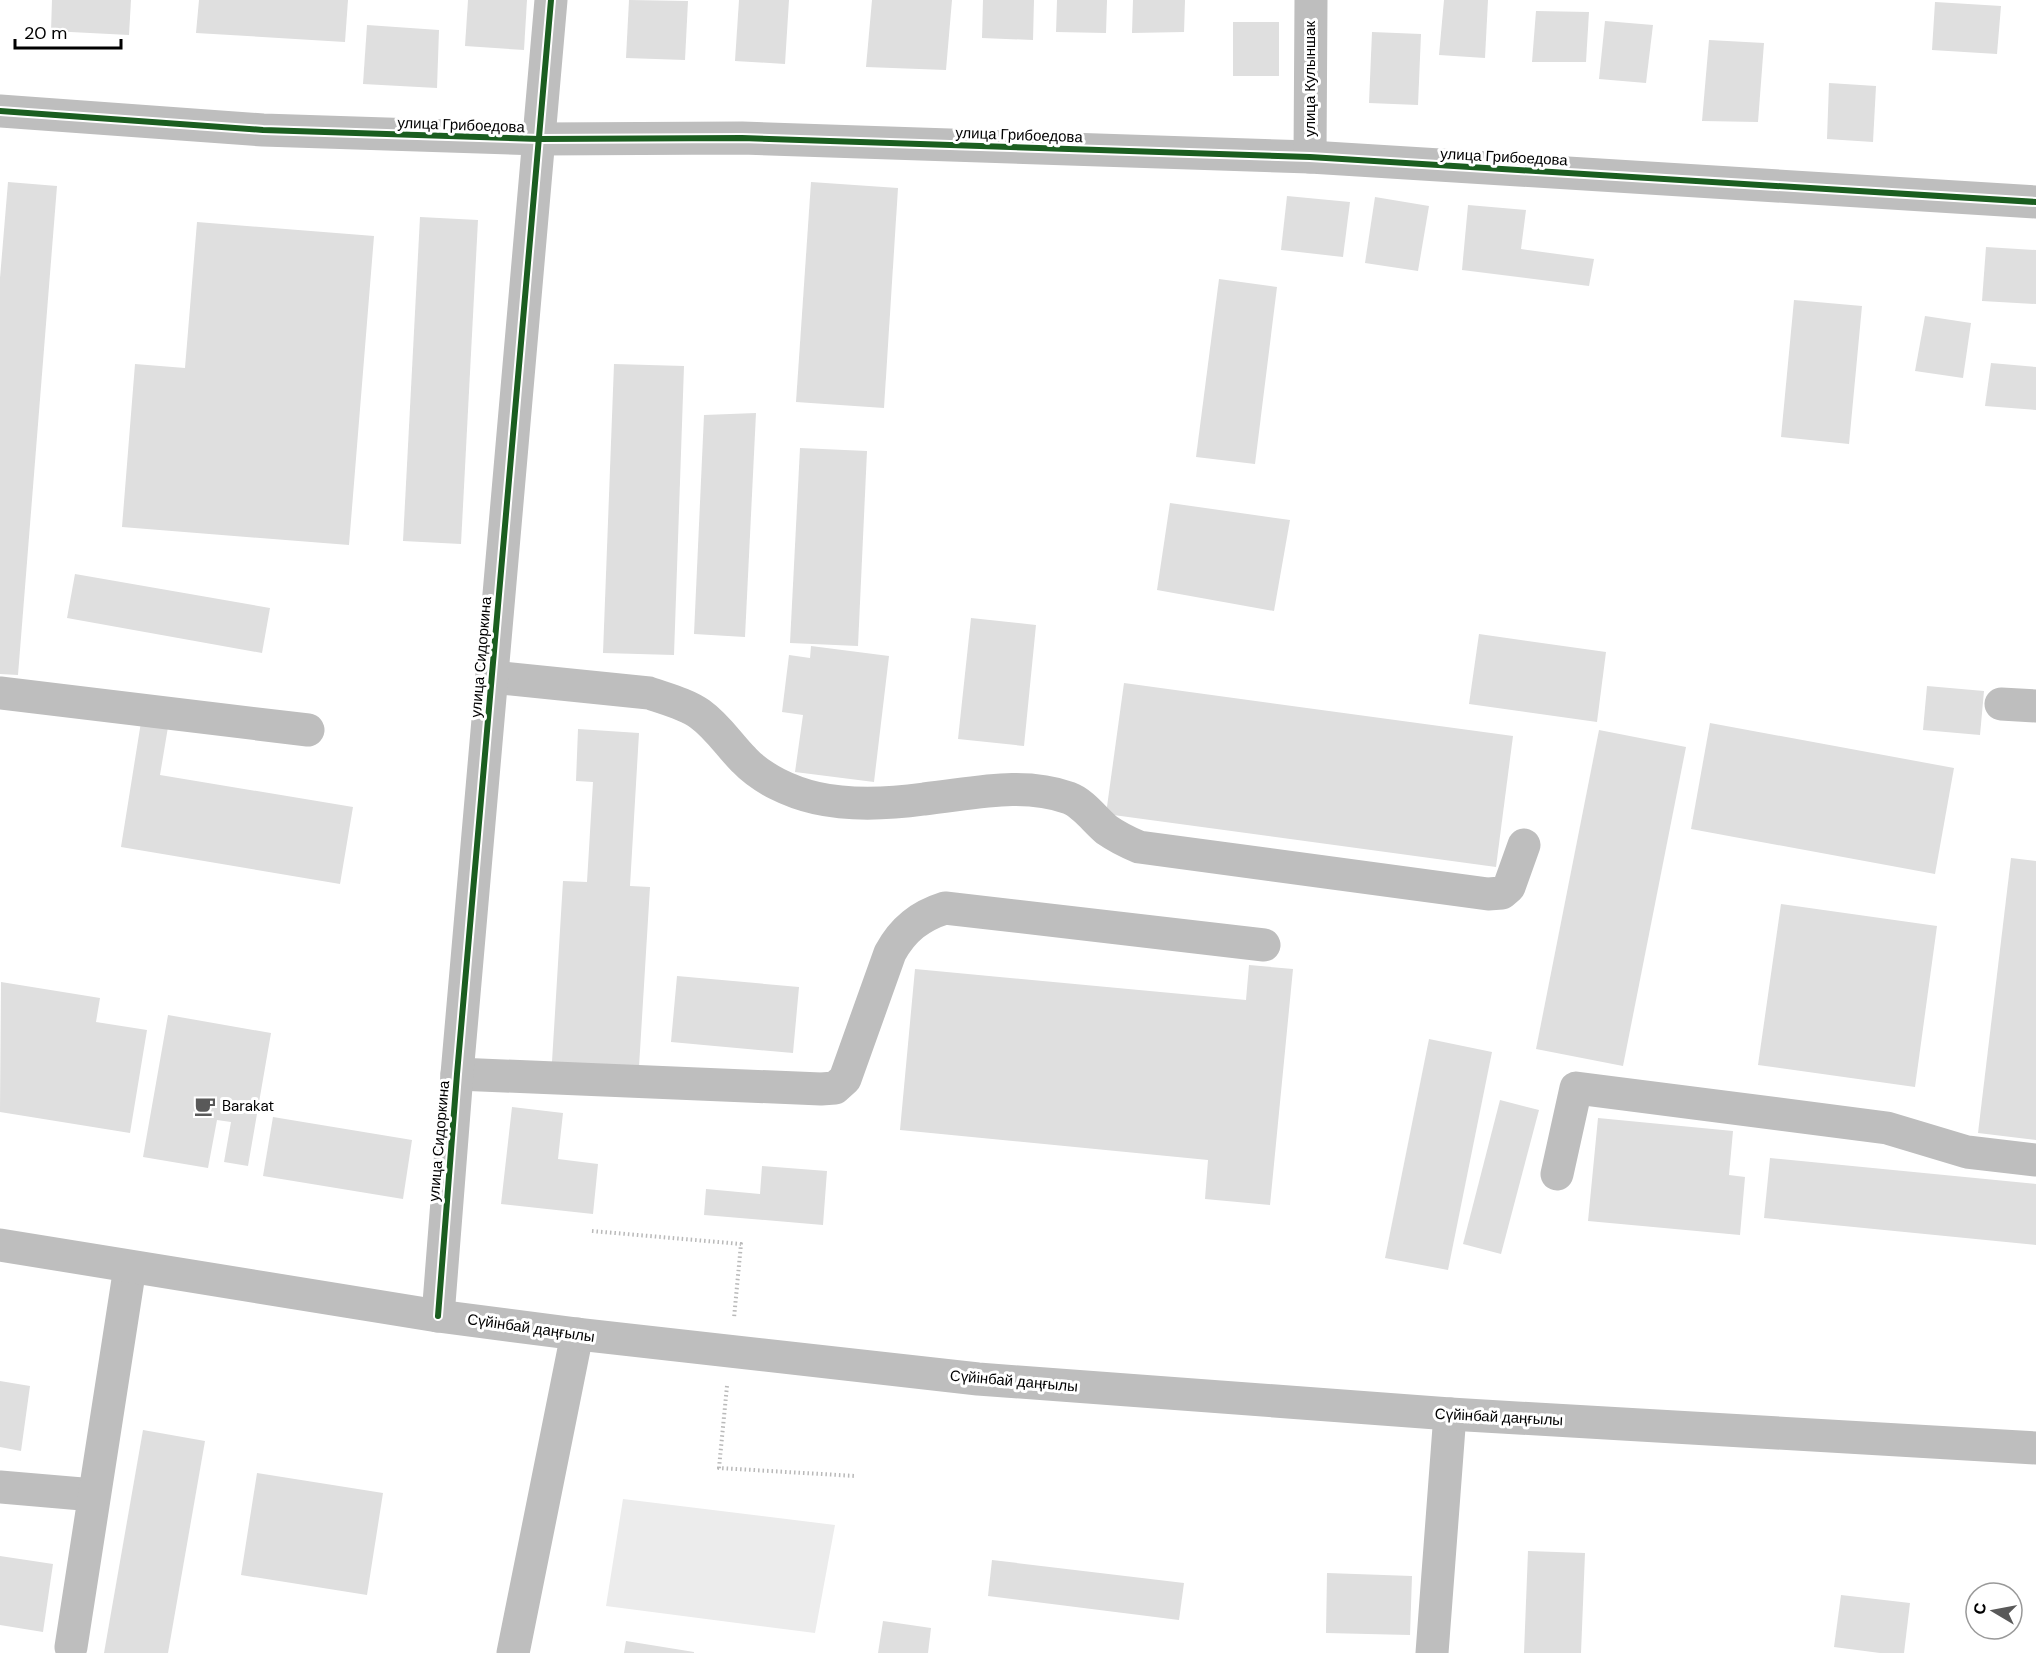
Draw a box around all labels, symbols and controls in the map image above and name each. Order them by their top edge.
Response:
scale bar [15,12,122,50]
text: 20 m [24,21,67,45]
street label: улица Кулыншак [1300,21,1320,137]
street label: улица Грибоедова [397,113,526,137]
street label: улица Грибоедова [955,123,1084,147]
street label: улица Грибоедова [1440,144,1569,170]
street label: улица Сидоркина [466,595,496,718]
street label: улица Сидоркина [424,1079,454,1202]
cafe icon: Barakat [193,1094,217,1118]
place label: Barakat [222,1096,274,1116]
street label: Сүйінбай даңғылы [466,1309,596,1347]
street label: Сүйінбай даңғылы [949,1365,1079,1397]
street label: Сүйінбай даңғылы [1434,1404,1564,1430]
north arrow [1964,1581,2024,1641]
text: С [1968,1601,1991,1616]

